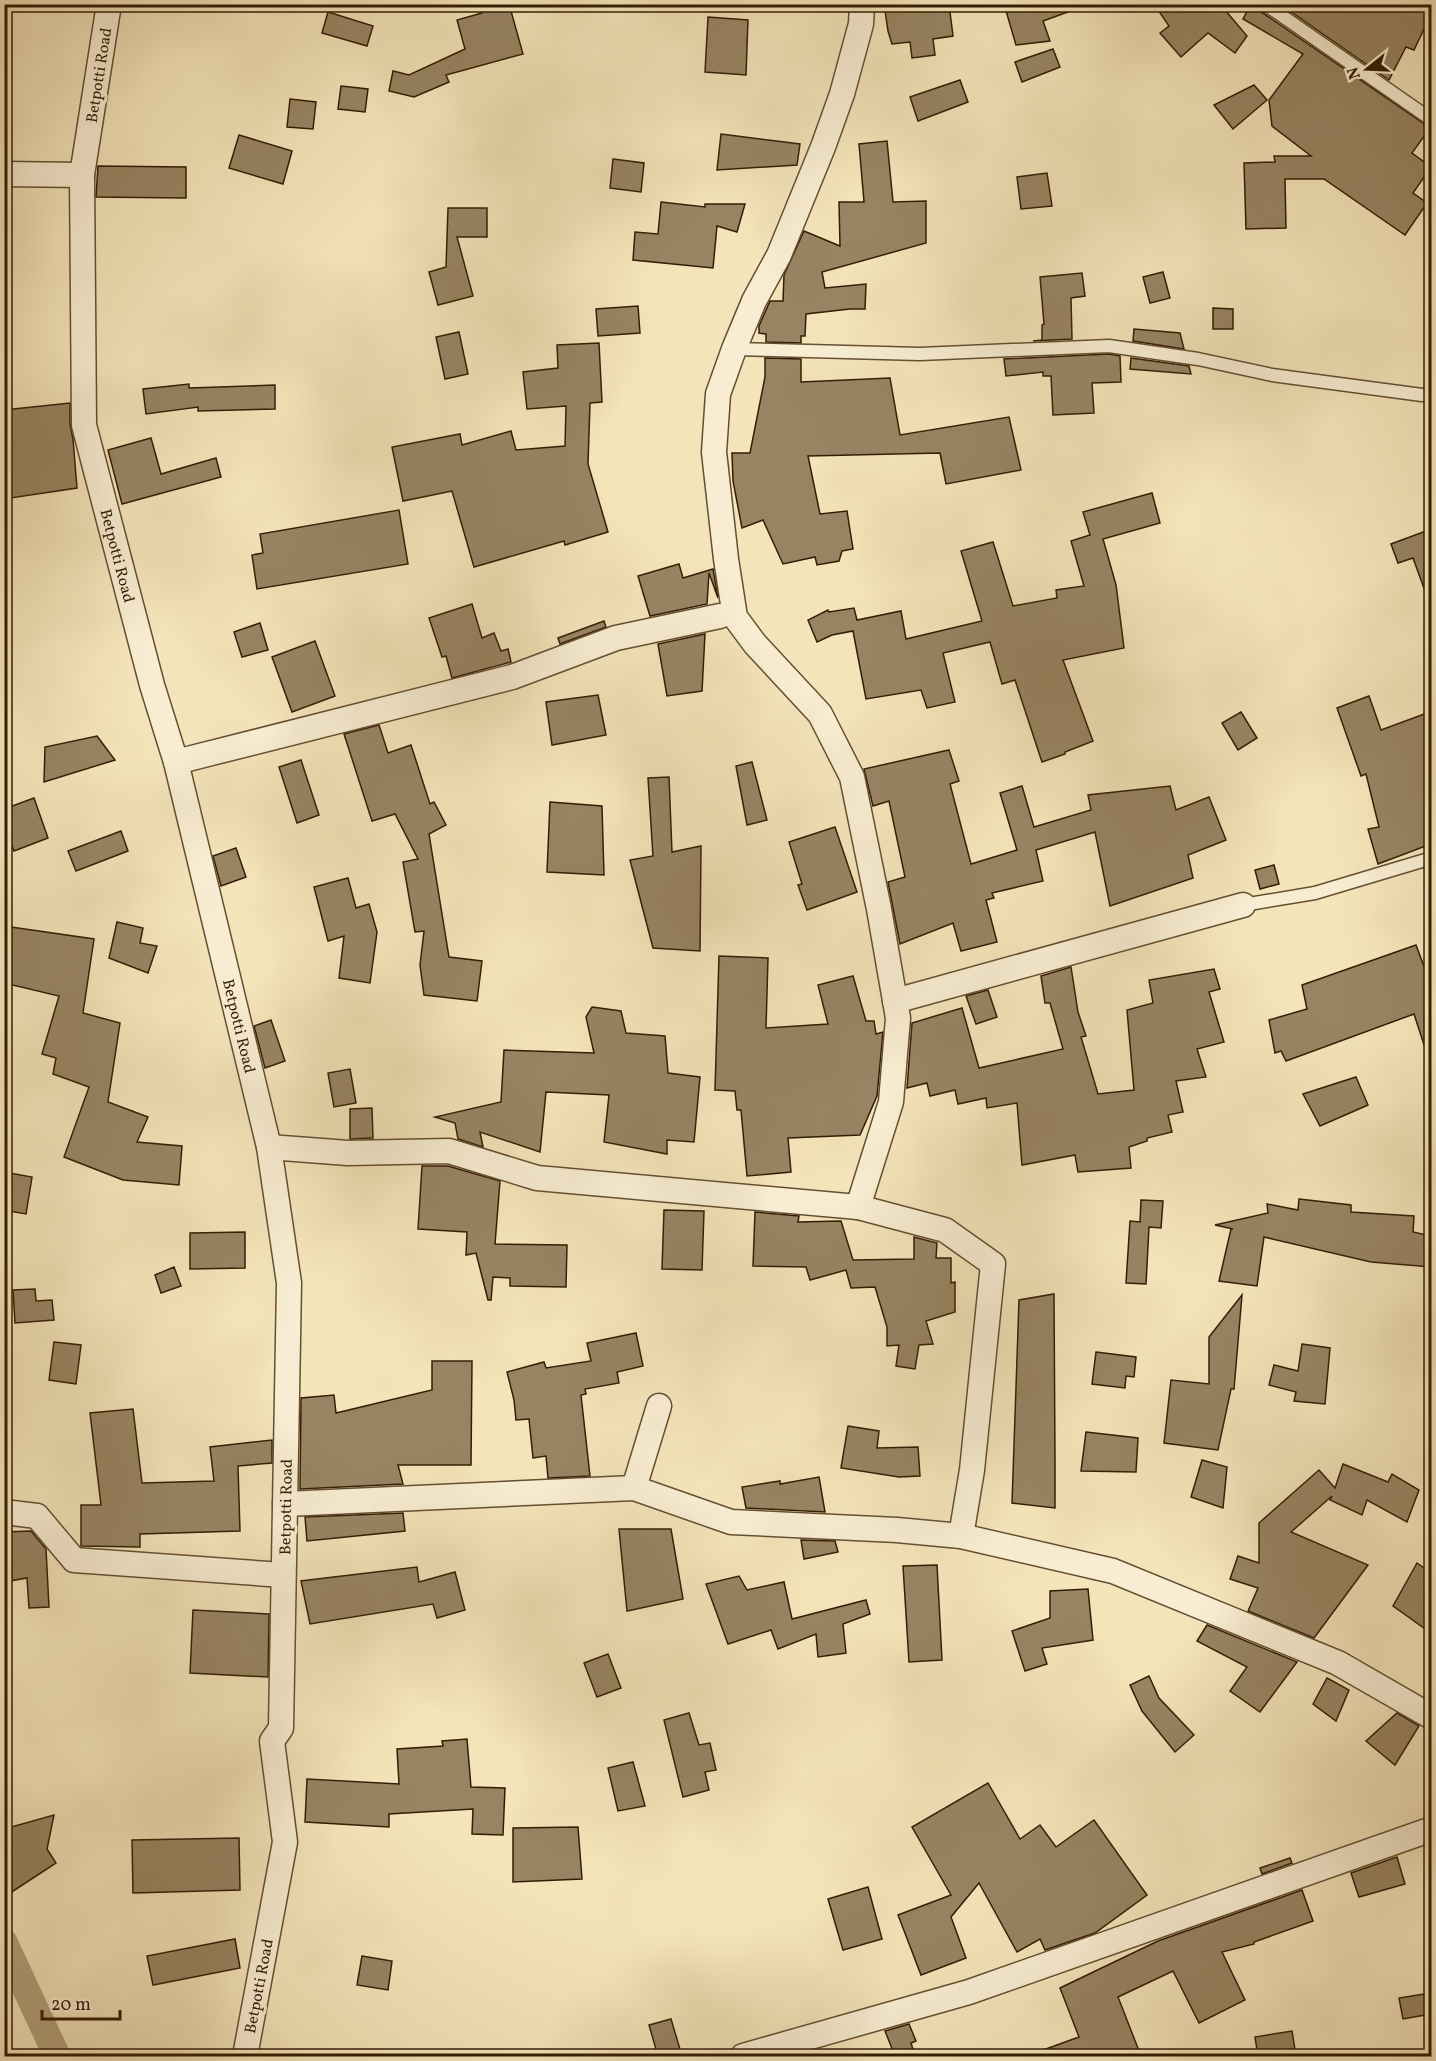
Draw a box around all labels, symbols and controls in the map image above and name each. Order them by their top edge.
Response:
street label: Betpotti Road [82,26,118,124]
north arrow [1337,39,1397,99]
text: N [1342,64,1367,82]
street label: Betpotti Road [93,507,139,605]
street label: Betpotti Road [216,977,260,1076]
street label: Betpotti Road [275,1459,299,1555]
street label: Betpotti Road [240,1937,280,2036]
scale bar [42,1983,120,2021]
text: 20 m [51,1993,91,2018]

